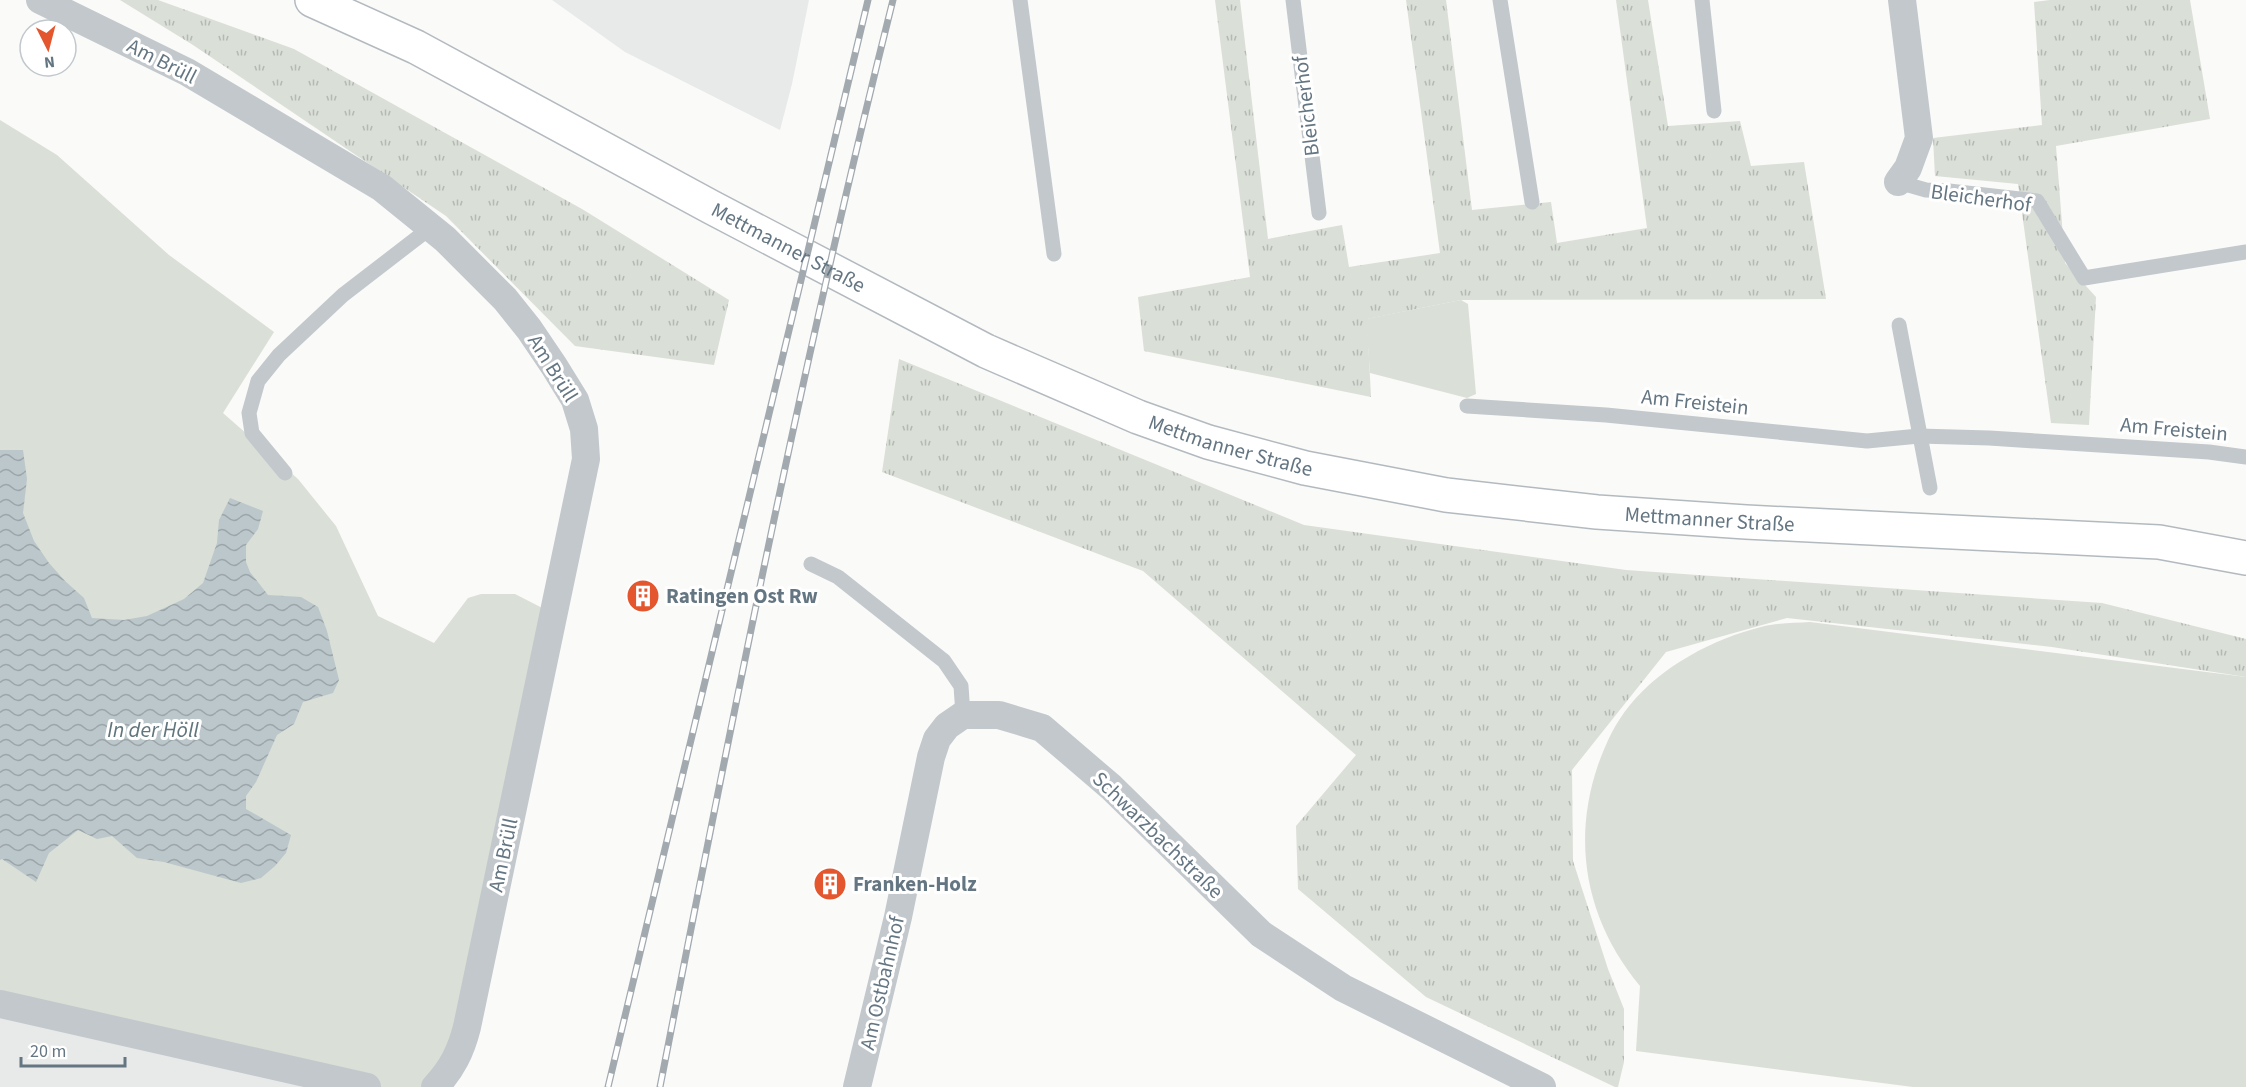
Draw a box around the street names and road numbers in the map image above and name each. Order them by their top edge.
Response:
street label: Am Brüll [122,31,202,91]
street label: Bleicherhof [1285,53,1327,158]
street label: Bleicherhof [1929,176,2034,220]
street label: Mettmanner Straße [706,195,871,300]
street label: Am Brüll [520,328,586,408]
street label: Am Freistein [1640,381,1750,423]
street label: Mettmanner Straße [1144,407,1315,484]
street label: Am Freistein [2119,409,2229,449]
street label: Mettmanner Straße [1624,499,1795,539]
street label: Schwarzbachstraße [1086,764,1230,906]
street label: Am Brüll [481,815,525,895]
street label: Am Ostbahnhof [852,912,912,1053]

